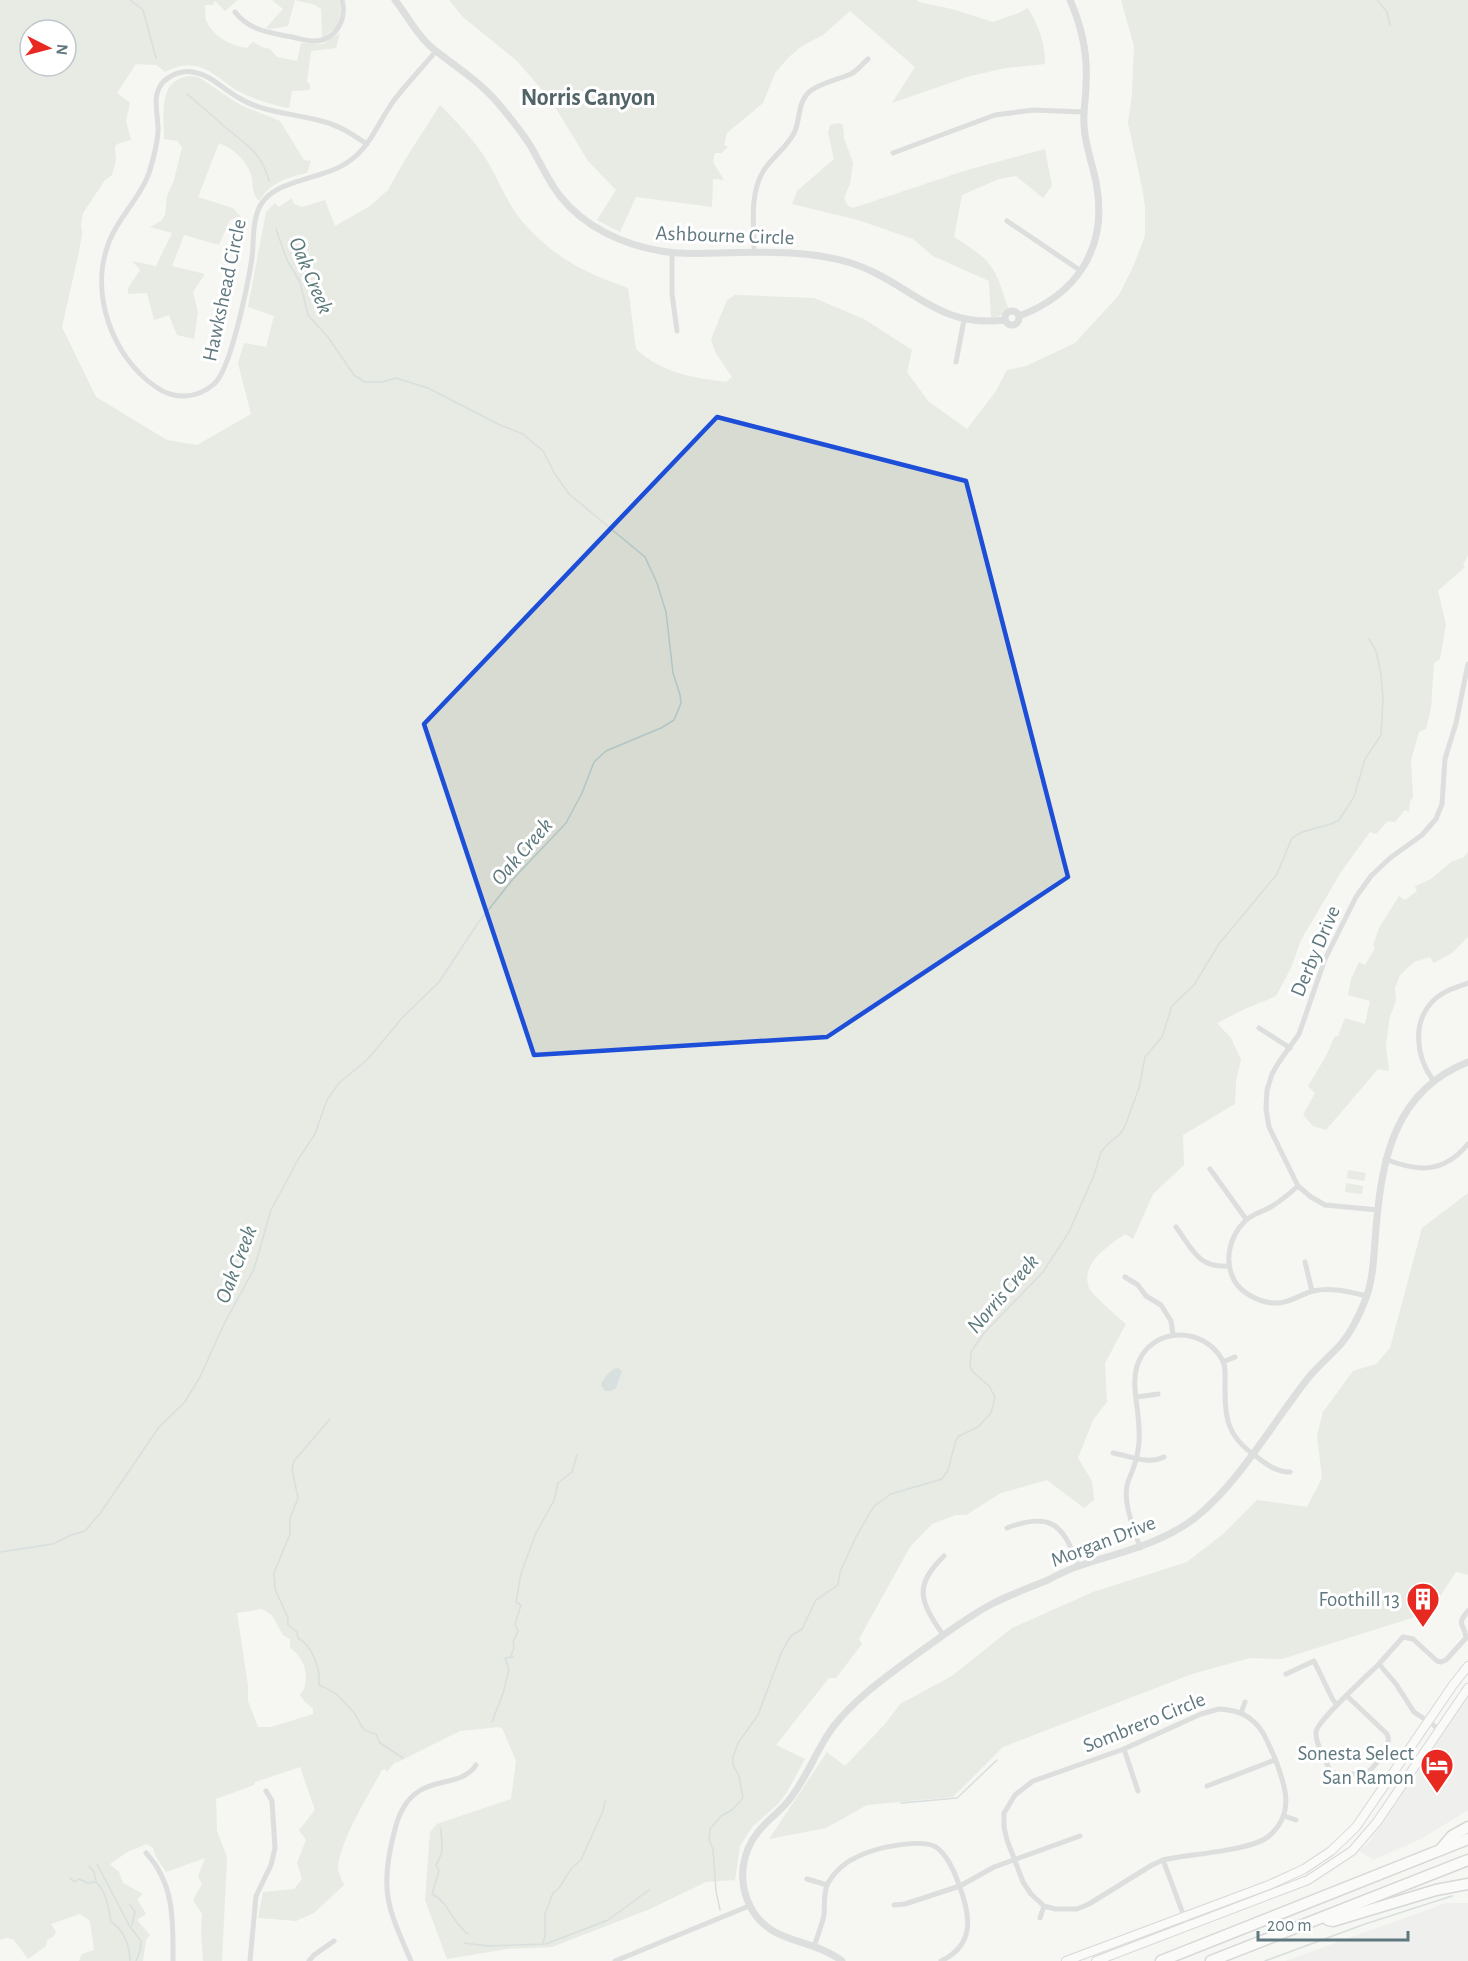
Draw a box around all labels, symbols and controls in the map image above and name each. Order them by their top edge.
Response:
north arrow [18,18,78,78]
text: N [53,43,70,56]
district label: Norris Canyon [521,86,655,110]
street label: Hawkshead Circle [199,217,250,363]
street label: Ashbourne Circle [655,223,795,248]
water label: Oak Creek [285,234,337,317]
water label: Oak Creek [487,814,557,889]
street label: Derby Drive [1287,903,1344,1000]
water label: Oak Creek [211,1223,261,1306]
water label: Norris Creek [963,1250,1043,1337]
street label: Morgan Drive [1048,1512,1159,1571]
building icon: Foothill 13 [1405,1581,1441,1628]
place label: Foothill 13 [1319,1589,1400,1610]
street label: Sombrero Circle [1080,1688,1208,1756]
place label: Sonesta Select San Ramon [1297,1743,1414,1788]
hotel icon: Sonesta Select San Ramon [1419,1747,1455,1794]
scale bar [1258,1904,1408,1942]
text: 200 m [1267,1917,1312,1935]

